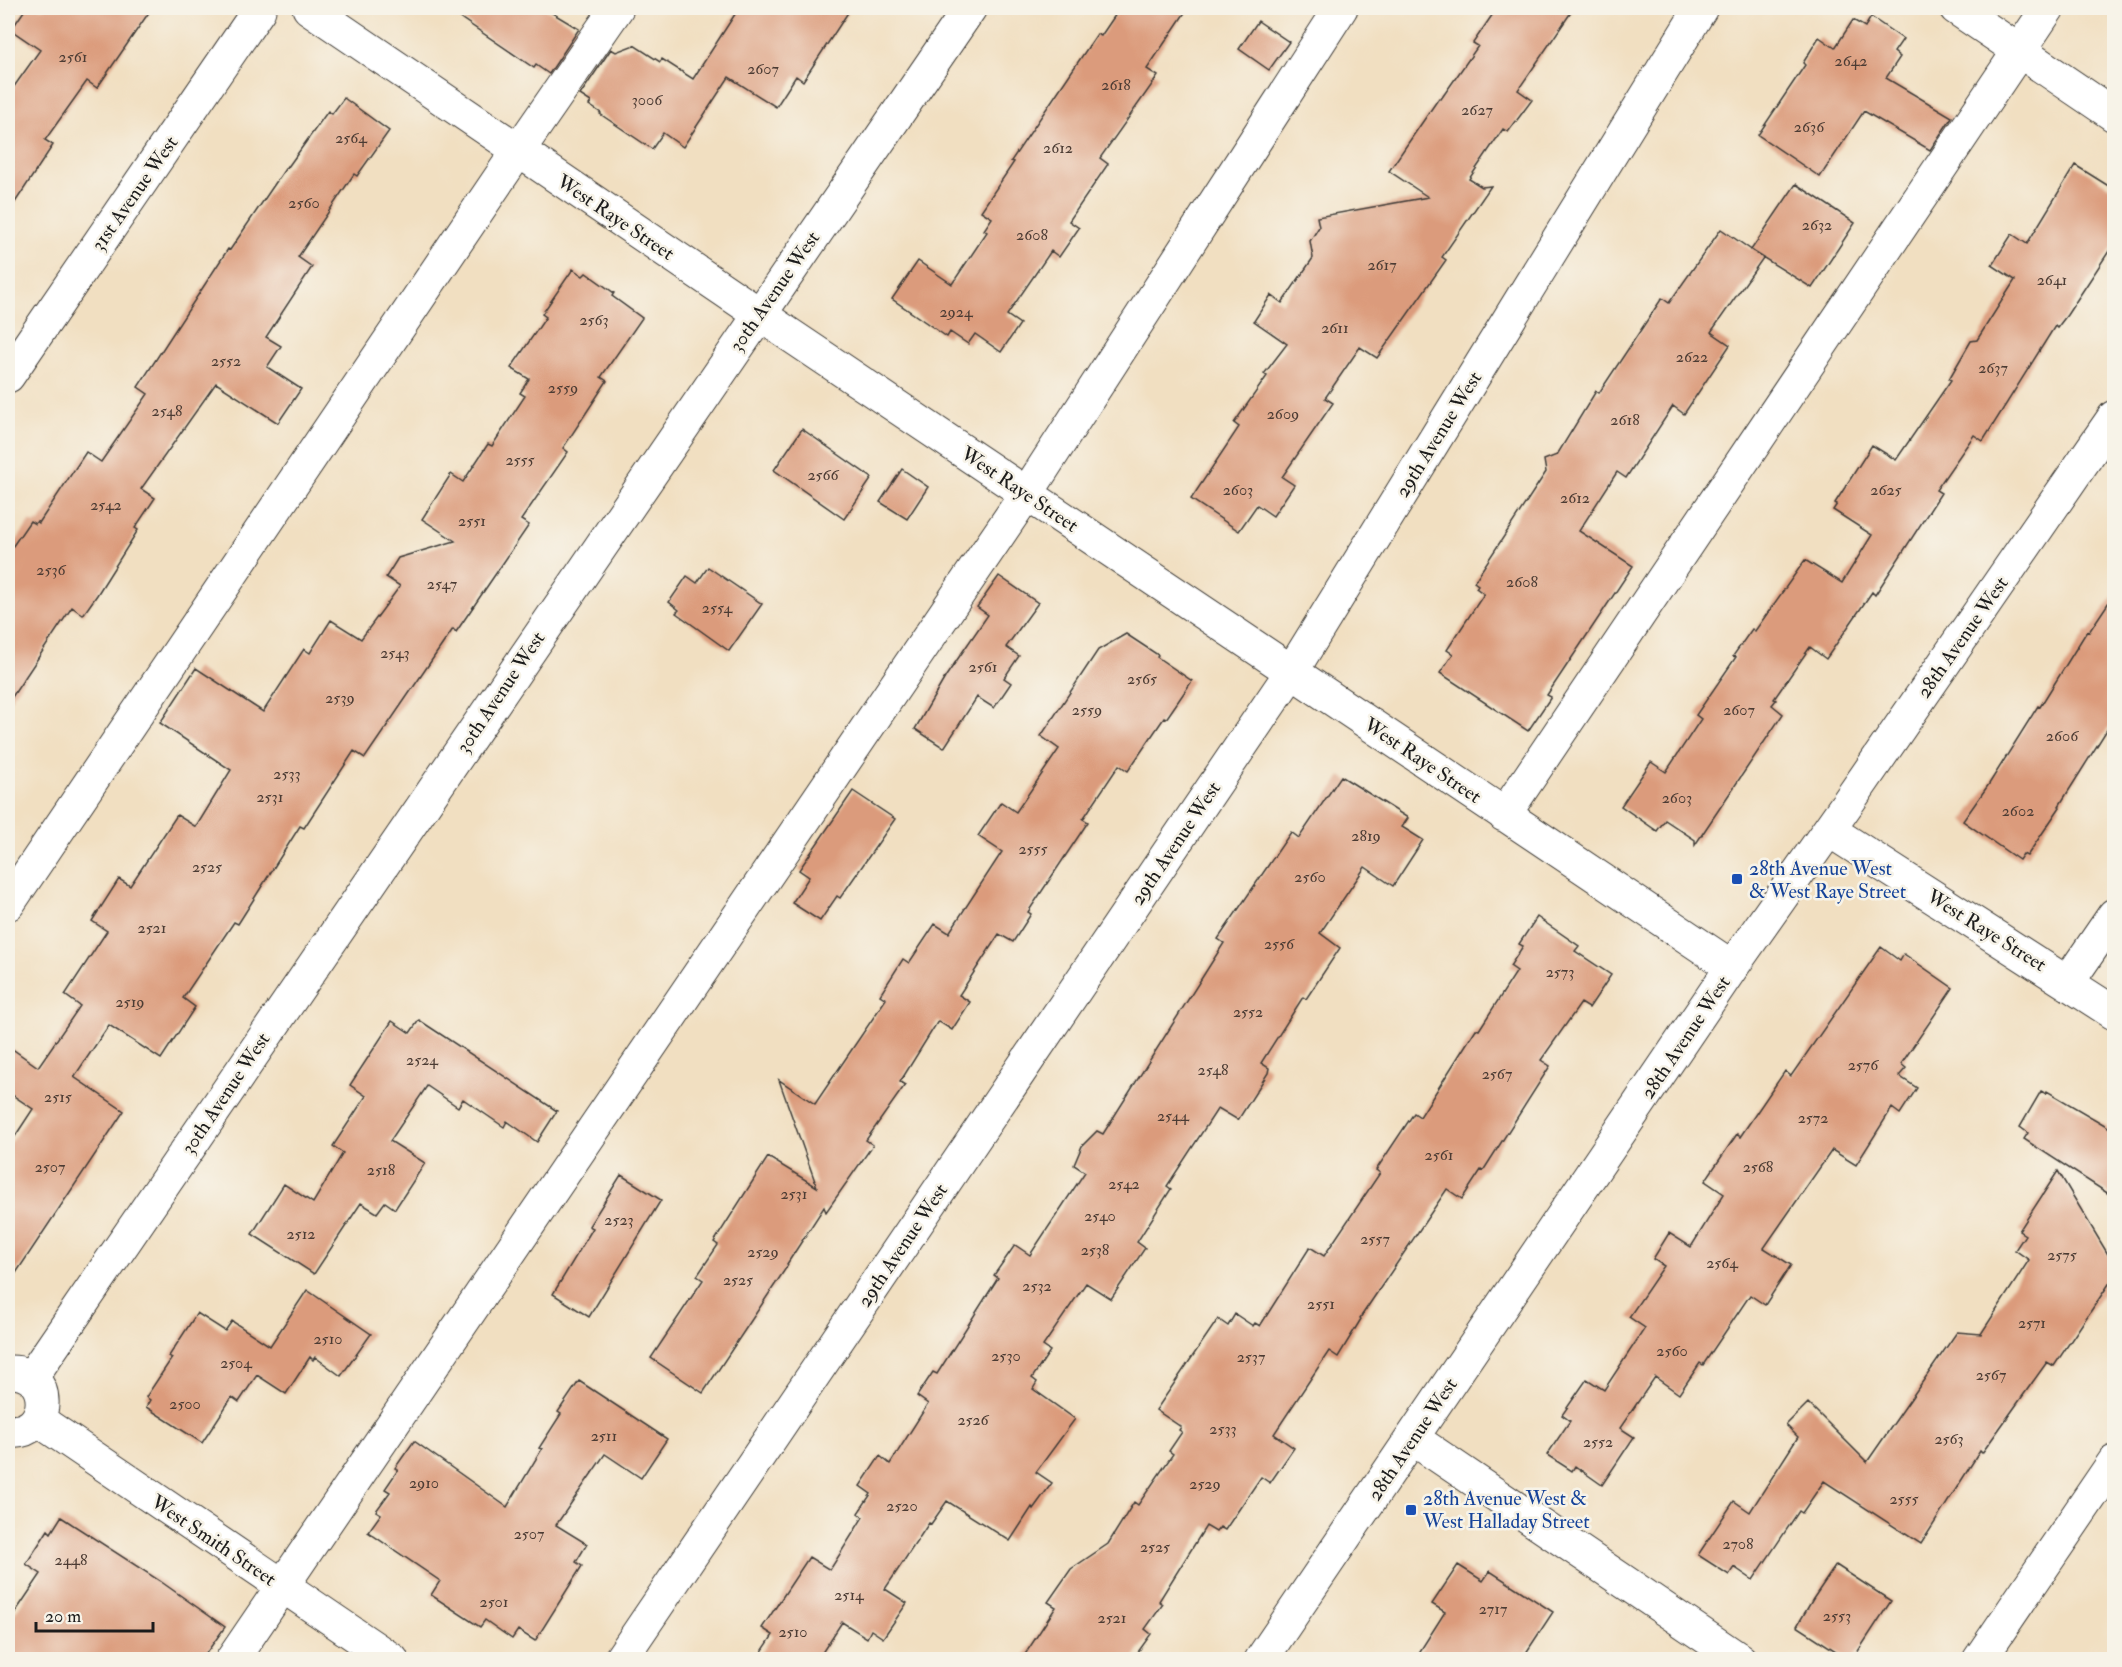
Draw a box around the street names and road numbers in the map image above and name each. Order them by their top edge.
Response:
street label: 31st Avenue West [86,131,184,256]
street label: West Raye Street [551,168,680,266]
street label: 30th Avenue West [724,226,826,356]
street label: 29th Avenue West [1390,366,1487,502]
street label: West Raye Street [955,440,1084,538]
street label: 28th Avenue West [1911,571,2014,703]
street label: 30th Avenue West [450,626,551,758]
street label: West Raye Street [1358,711,1487,809]
street label: 29th Avenue West [1125,776,1226,910]
street label: West Raye Street [1921,883,2052,977]
street label: 28th Avenue West [1635,971,1736,1104]
street label: 30th Avenue West [175,1027,276,1159]
street label: 29th Avenue West [852,1178,953,1312]
street label: 28th Avenue West [1362,1373,1463,1506]
street label: West Smith Street [146,1489,282,1592]

